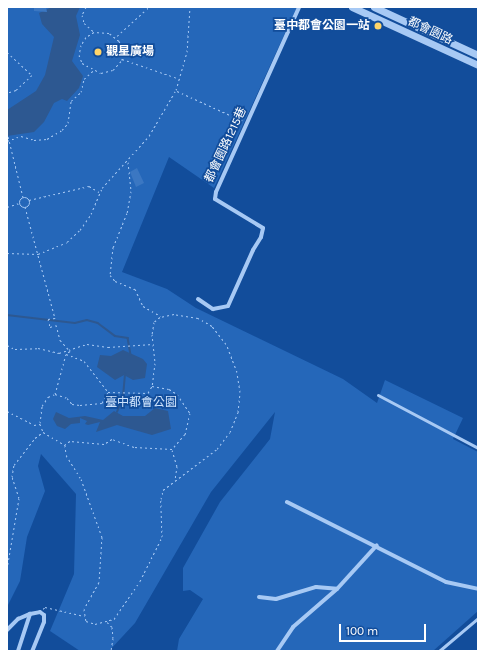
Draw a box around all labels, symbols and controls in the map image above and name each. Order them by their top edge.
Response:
street label: 都會園路 [405,14,455,48]
place label: 臺中都會公園一站 [274,19,370,33]
marker: 臺中都會公園一站 [373,21,383,31]
place label: 觀星廣場 [106,45,154,59]
marker: 觀星廣場 [93,47,103,57]
street label: 都會園路1215巷 [202,105,250,185]
park label: 臺中都會公園 [105,396,177,410]
scale bar [341,616,428,642]
text: 100 m [346,624,378,638]

